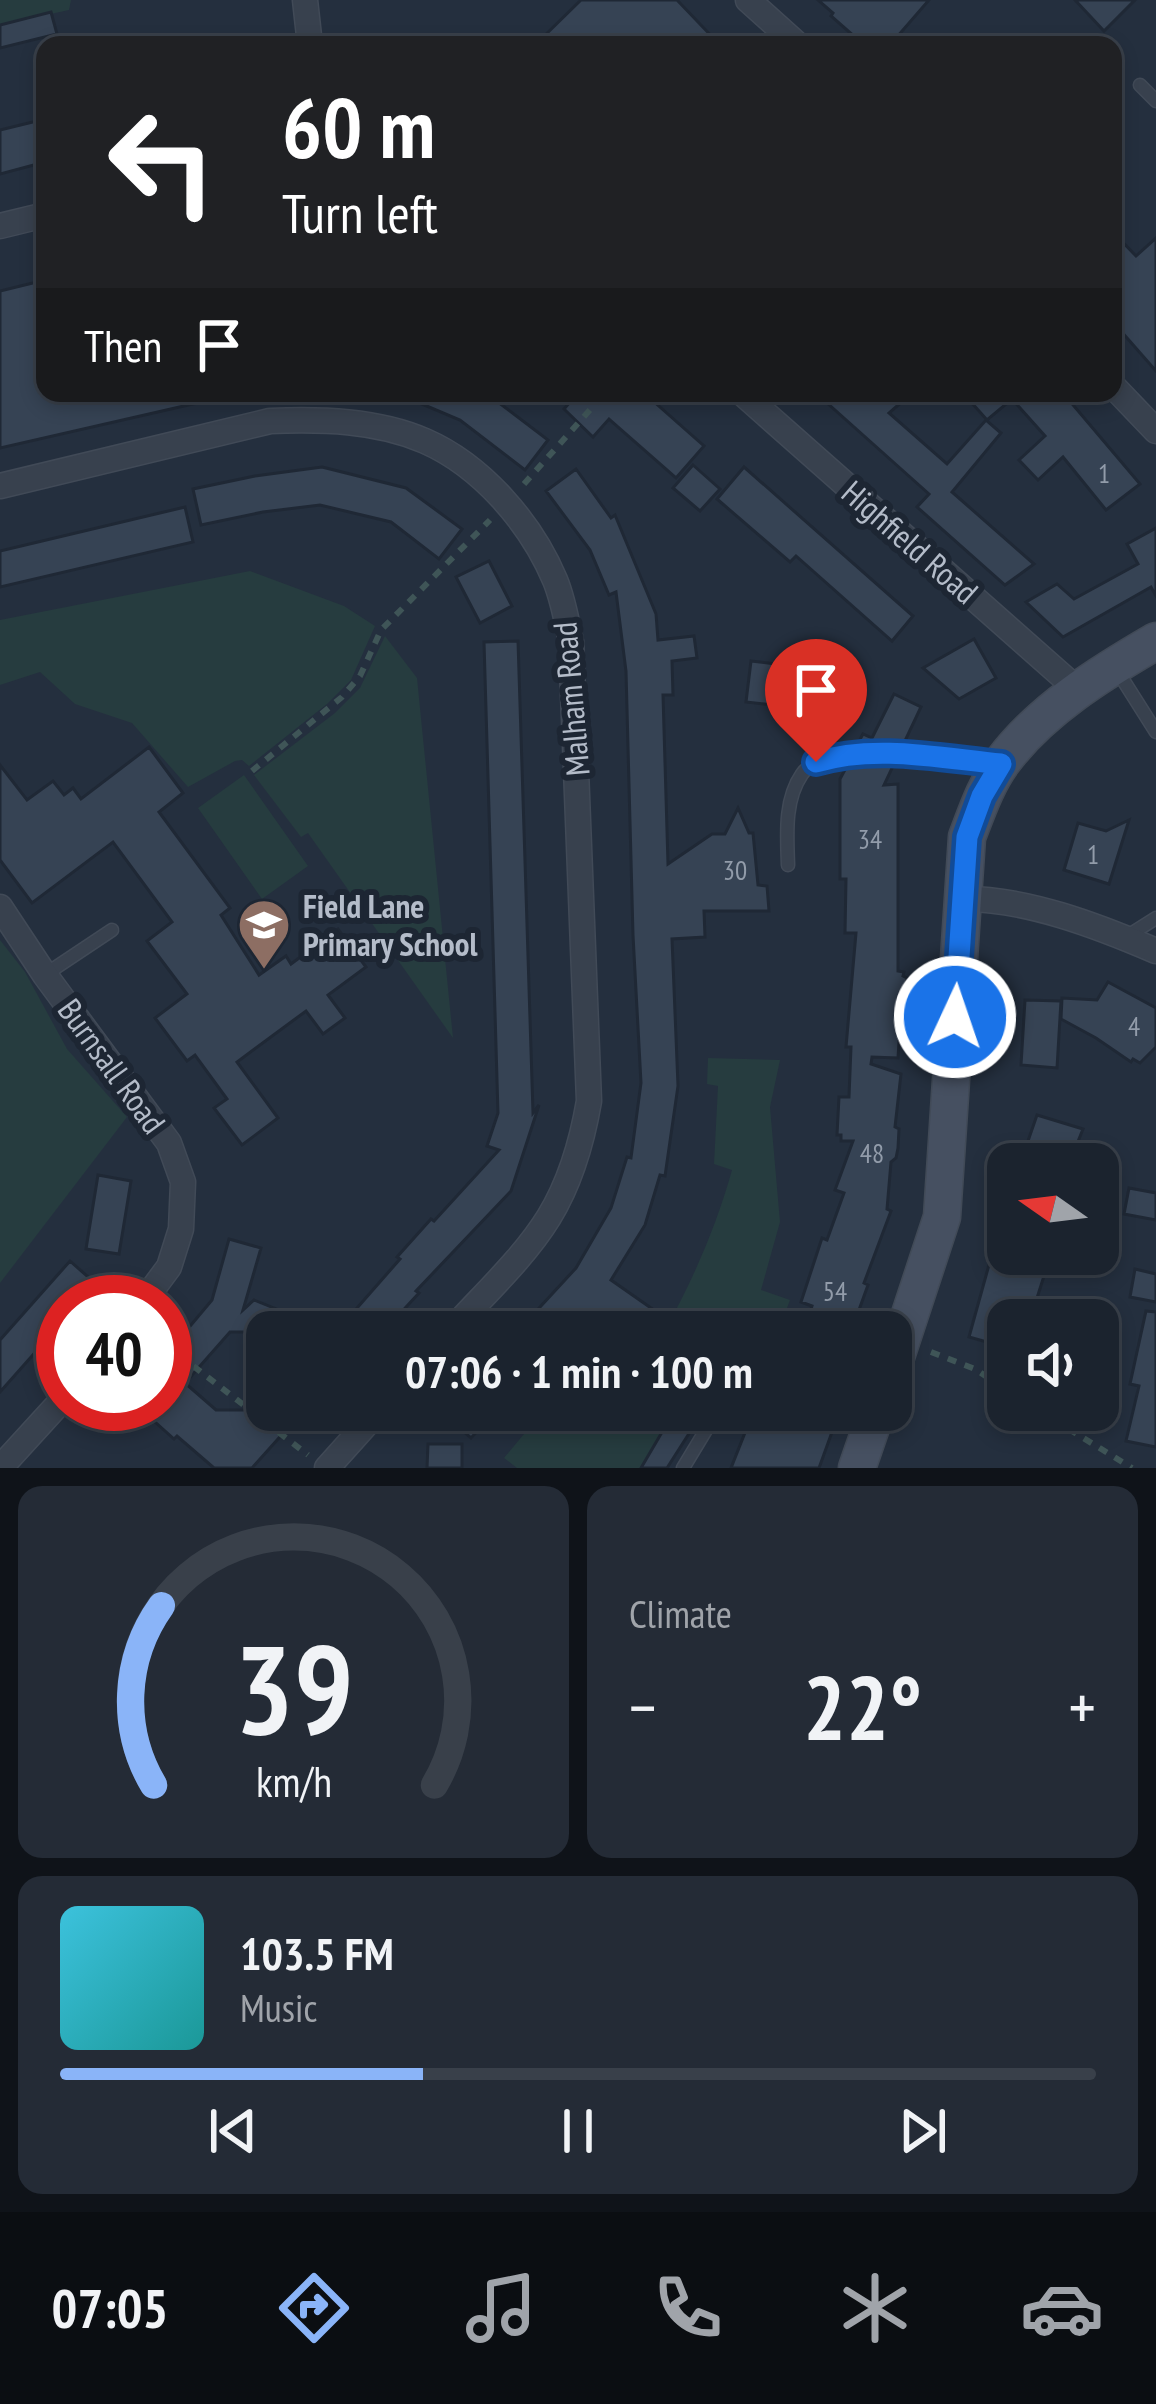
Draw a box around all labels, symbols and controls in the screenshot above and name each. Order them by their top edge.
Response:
text: 60 m [282,72,435,181]
icon: left [84,84,240,240]
text: Turn left [282,178,438,248]
icon: arrive [186,312,252,378]
text: Then [84,316,162,374]
house number: 1 [1098,456,1110,490]
street label: Highfield Road [833,471,987,613]
street label: Malham Road [542,620,599,778]
pin [765,639,867,762]
icon: arrive [783,657,849,723]
house number: 34 [858,822,882,856]
house number: 1 [1087,837,1099,871]
house number: 30 [723,853,747,887]
place label: Field Lane Primary School [303,884,478,965]
school or university icon: Field Lane Primary School [236,897,292,971]
position arrow [892,954,1018,1080]
street label: Burnsall Road [49,990,176,1142]
house number: 4 [1128,1009,1140,1043]
house number: 48 [860,1136,884,1170]
north arrow [987,1143,1119,1275]
map controls [987,1143,1119,1431]
house number: 54 [823,1274,847,1308]
speed limit sign: 40 [36,1275,192,1431]
button: sound [987,1299,1119,1431]
text: 07:06 · 1 min · 100 m [405,1342,753,1400]
text: Climate [629,1588,732,1639]
text: 39 [234,1607,353,1768]
text: 22° [803,1648,922,1765]
text: − [629,1664,656,1749]
text: + [1069,1664,1096,1749]
text: km/h [255,1753,332,1809]
text: 103.5 FM [240,1924,394,1982]
text: Music [240,1982,317,2033]
icon: previous [200,2098,266,2164]
icon: pause [545,2098,611,2164]
icon: next [890,2098,956,2164]
icon: directions [272,2266,356,2350]
icon: music [459,2266,543,2350]
icon: phone [646,2266,730,2350]
icon: climate [833,2266,917,2350]
icon: car [1020,2266,1104,2350]
text: 07:05 [52,2273,168,2343]

